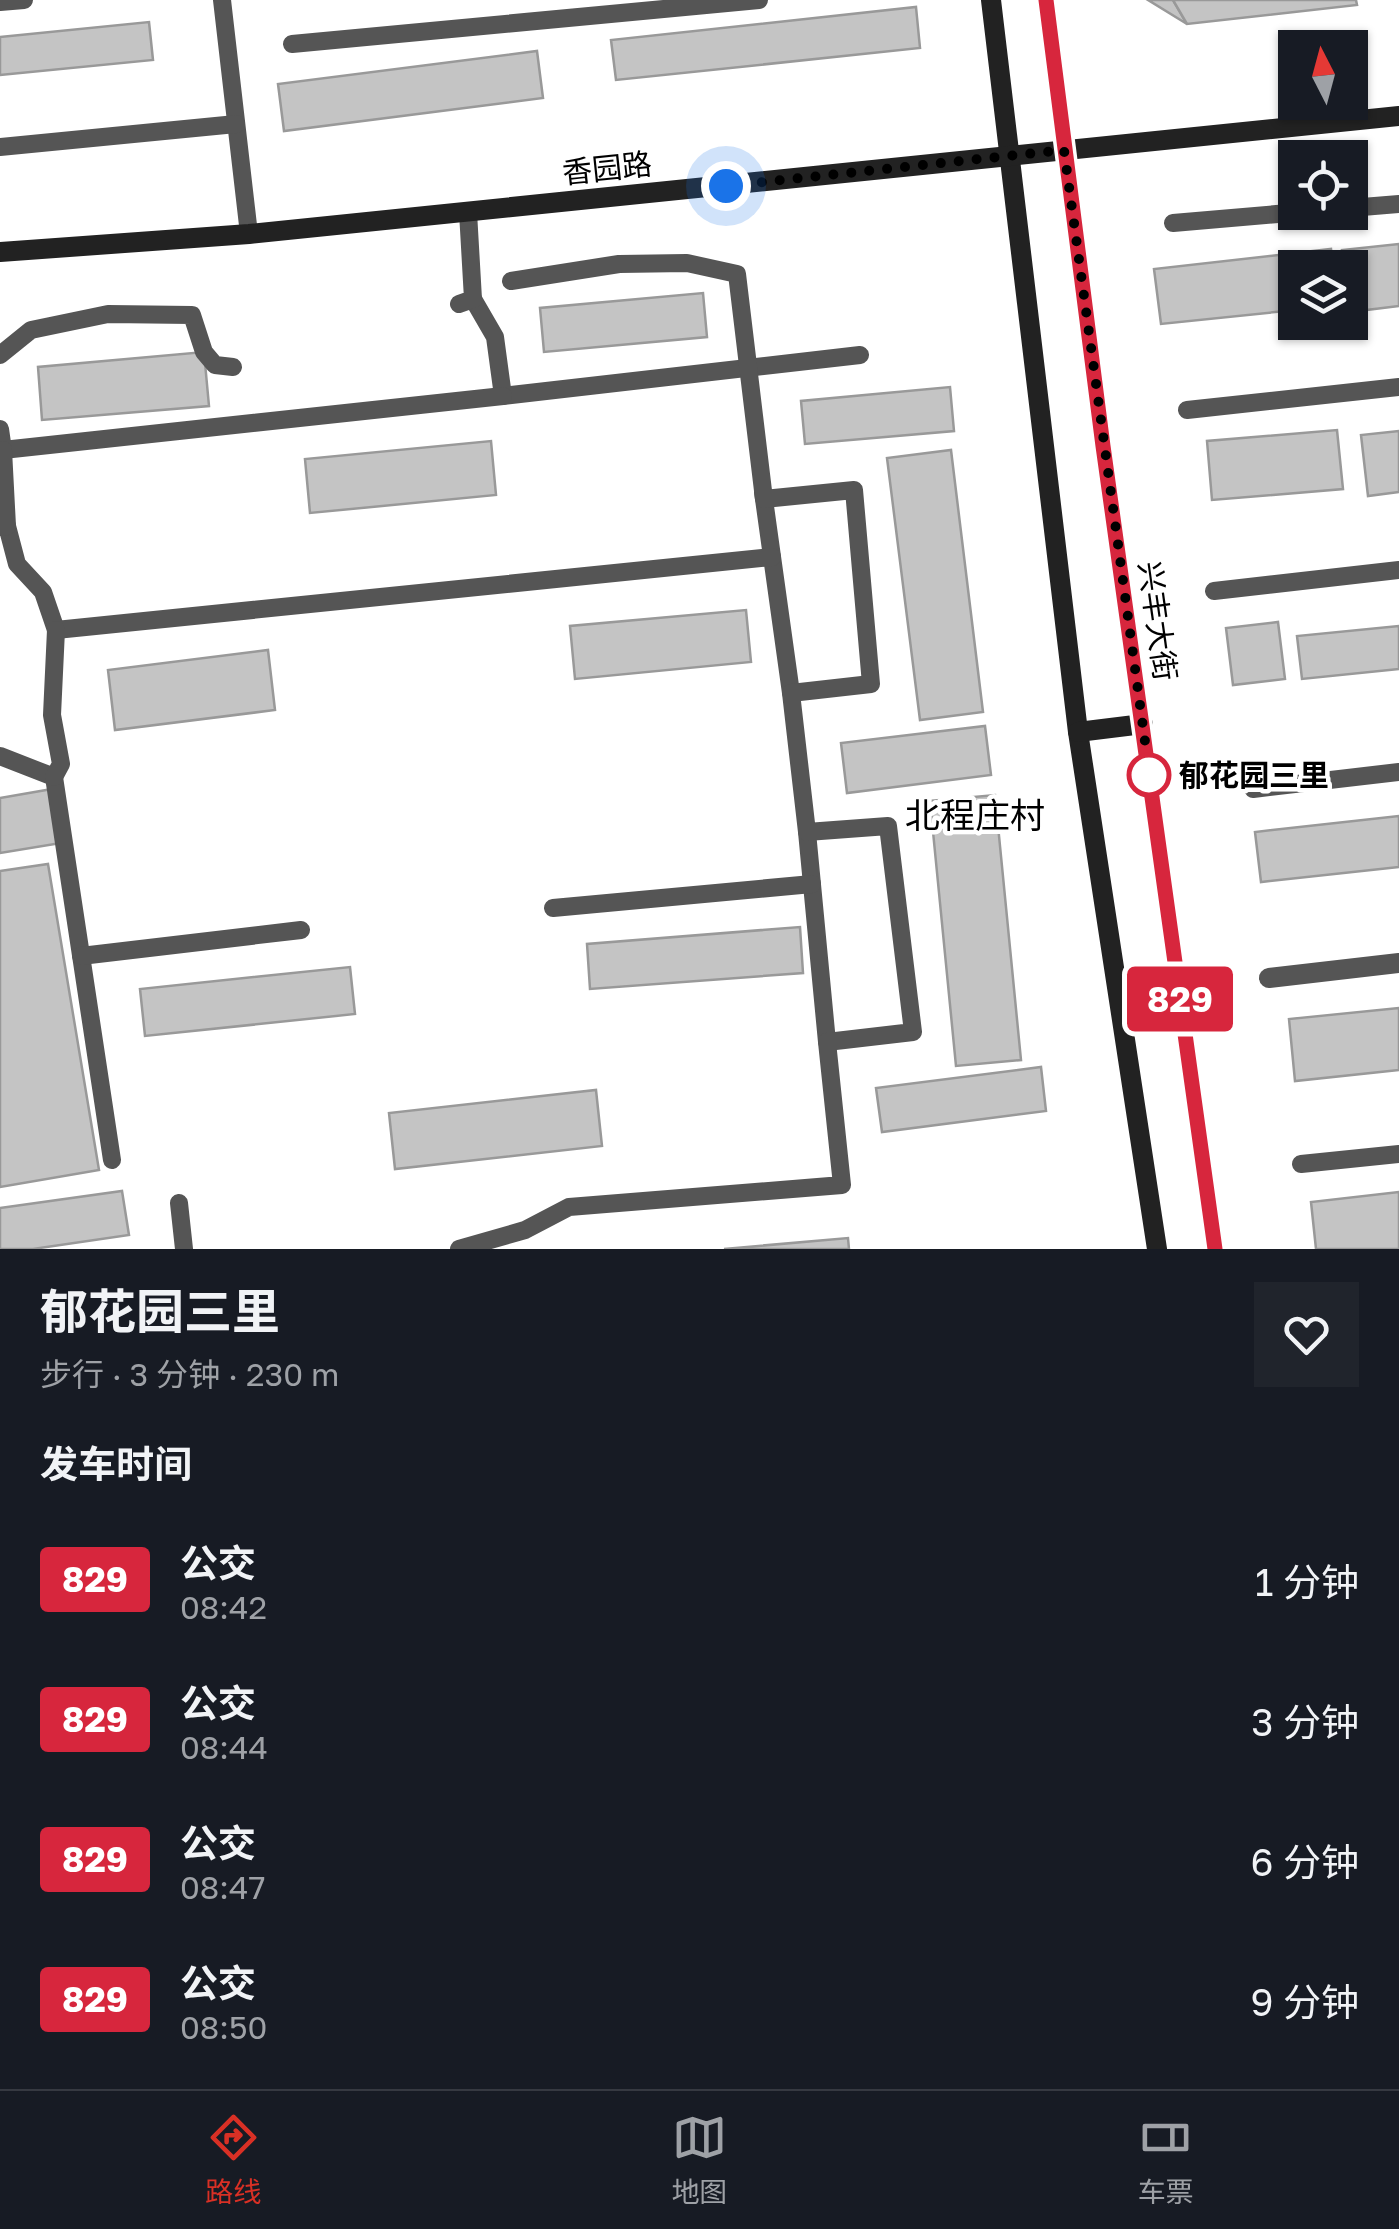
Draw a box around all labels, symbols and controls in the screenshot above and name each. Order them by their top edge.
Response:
north arrow [1278,30,1368,120]
map controls [1278,30,1368,340]
button: locate [1278,140,1368,230]
street label: 香园路 [560,145,654,191]
your location [701,161,751,211]
button: layers [1278,250,1368,340]
street label: 兴丰大街 [1132,559,1184,683]
marker: 郁花园三里 [1128,754,1170,796]
place label: 郁花园三里 [1179,757,1329,793]
district label: 北程庄村 [905,794,1045,836]
line badge: 829 [1122,966,1238,1032]
text: 829 [1147,978,1213,1020]
text: 郁花园三里 [40,1282,280,1340]
button: heart [1254,1282,1359,1387]
text: 步行 · 3 分钟 · 230 m [40,1355,339,1393]
text: 发车时间 [40,1441,192,1486]
text: 公交 [180,1540,256,1585]
text: 829 [62,1558,128,1600]
text: 1 分钟 [1255,1559,1359,1604]
text: 08:42 [180,1588,267,1626]
text: 公交 [180,1680,256,1725]
text: 829 [62,1698,128,1740]
text: 3 分钟 [1251,1699,1359,1744]
text: 08:44 [180,1728,268,1766]
text: 公交 [180,1820,256,1865]
text: 829 [62,1838,128,1880]
text: 6 分钟 [1251,1839,1359,1884]
text: 08:47 [180,1868,265,1906]
text: 公交 [180,1960,256,2005]
text: 829 [62,1978,128,2020]
text: 9 分钟 [1251,1979,1359,2024]
text: 08:50 [180,2008,267,2046]
tab: 路线 [205,2110,261,2210]
tab: 地图 [671,2110,728,2210]
tab: 车票 [1138,2110,1194,2210]

